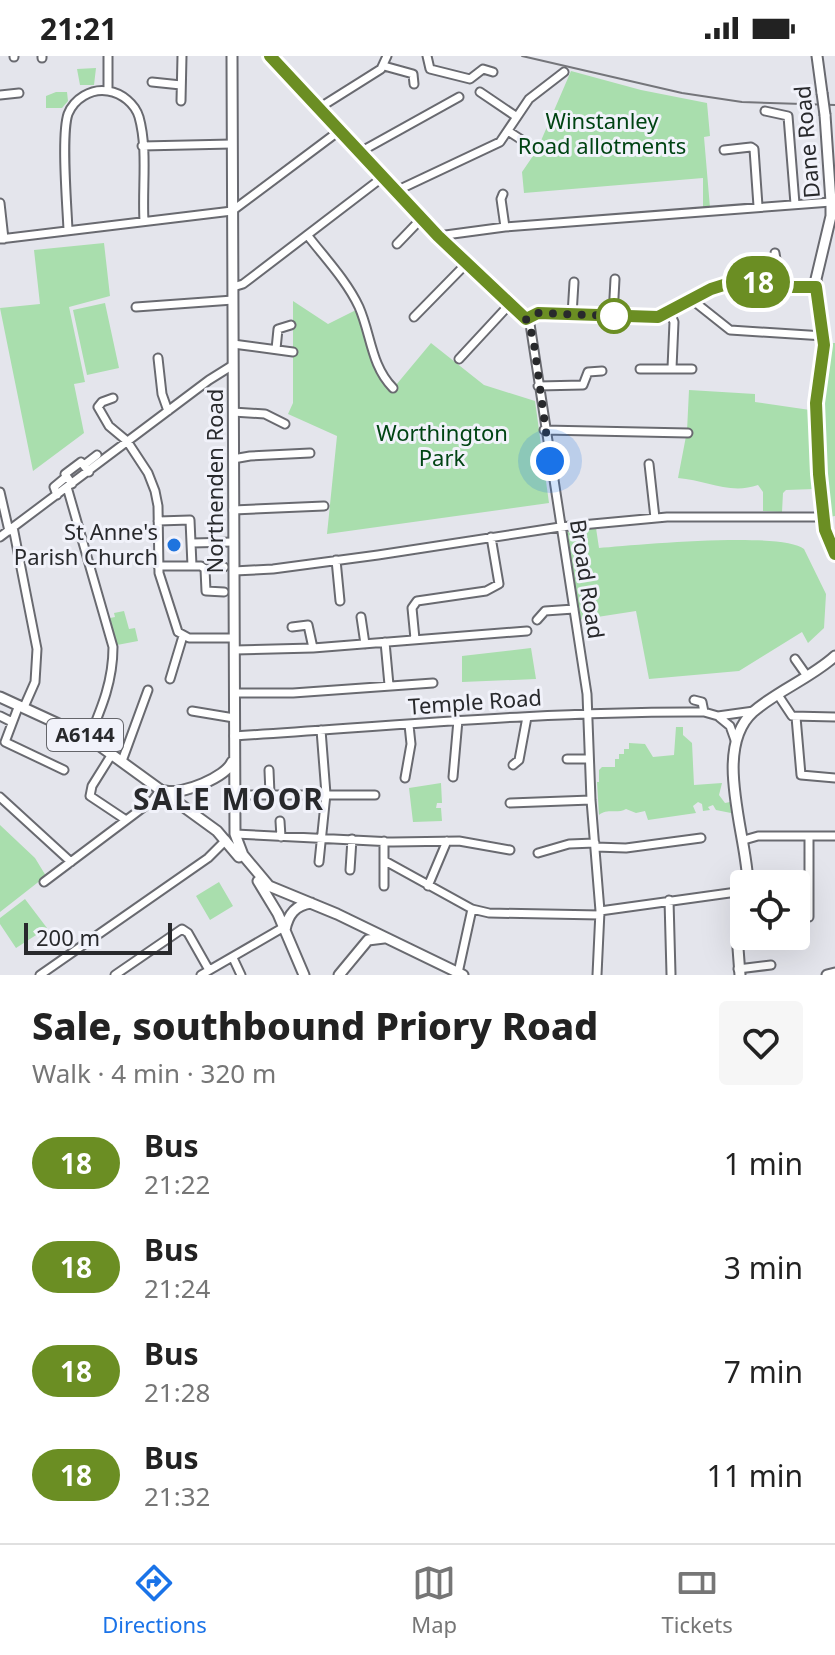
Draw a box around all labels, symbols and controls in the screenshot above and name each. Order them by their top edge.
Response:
text: 21:21 [40,8,117,49]
street label: Dane Road [786,84,826,200]
park label: Winstanley Road allotments [518,105,686,160]
line badge: 18 [722,256,794,308]
text: 18 [742,263,774,301]
unlabelled marker [597,299,631,333]
street label: Northenden Road [199,389,229,573]
park label: Worthington Park [376,417,508,472]
your location [530,441,570,481]
place label: St Anne's Parish Church [14,516,158,571]
street label: Broad Road [564,517,612,641]
marker: St Anne's Parish Church [165,536,183,554]
street label: Temple Road [407,681,543,721]
road number: A6144 [47,719,123,751]
district label: SALE MOOR [133,778,325,819]
map controls [730,870,810,950]
button: locate [730,870,810,950]
scale bar [24,919,172,955]
text: 200 m [36,922,100,952]
text: Sale, southbound Priory Road [32,999,598,1051]
button: heart [719,1001,803,1085]
text: Walk · 4 min · 320 m [32,1055,276,1091]
text: Bus [144,1125,199,1166]
text: 1 min [724,1143,803,1184]
text: 18 [60,1144,92,1182]
text: 21:22 [144,1166,210,1202]
text: Bus [144,1229,199,1270]
text: 3 min [724,1247,803,1288]
text: 18 [60,1248,92,1286]
text: 21:24 [144,1270,210,1306]
text: Bus [144,1333,199,1374]
text: 7 min [724,1351,803,1392]
text: 18 [60,1352,92,1390]
text: 21:28 [144,1374,210,1410]
text: Bus [144,1437,199,1478]
text: 11 min [707,1455,803,1496]
text: 18 [60,1456,92,1494]
text: 21:32 [144,1478,210,1514]
tab: Directions [102,1561,207,1639]
tab: Map [411,1561,457,1639]
tab: Tickets [662,1561,733,1639]

